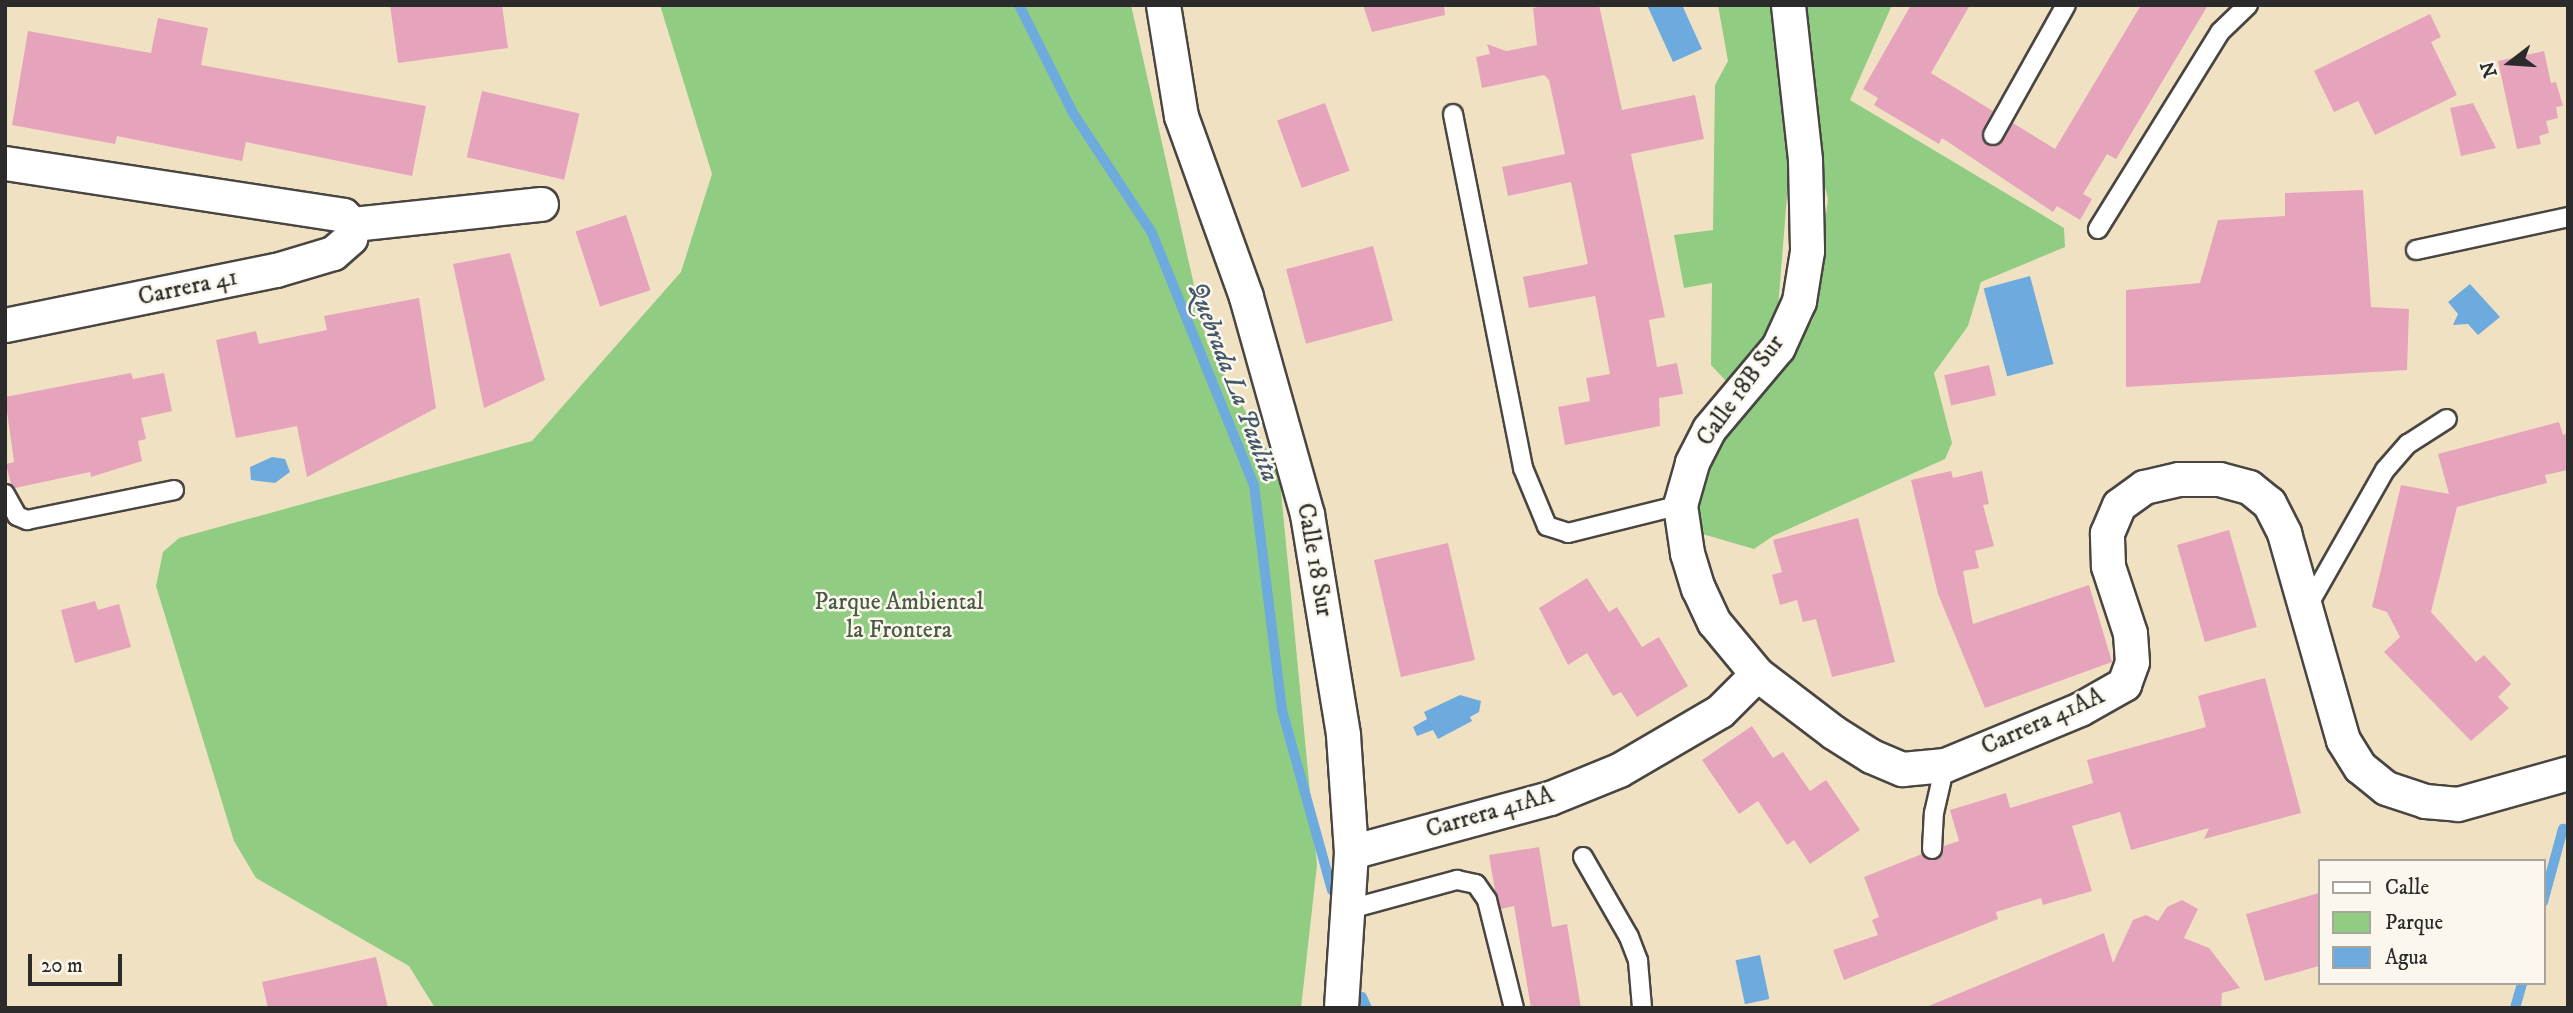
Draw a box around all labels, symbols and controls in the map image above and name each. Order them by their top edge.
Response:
north arrow [2475,28,2545,98]
text: N [2476,58,2503,80]
street label: Carrera 41 [136,263,240,313]
water label: Quebrada La Paulita [1181,278,1285,486]
street label: Calle 18B Sur [1691,330,1791,452]
street label: Calle 18 Sur [1290,501,1338,619]
park label: Parque Ambiental la Frontera [814,589,984,645]
street label: Carrera 41AA [1977,682,2109,762]
street label: Carrera 41AA [1423,781,1557,845]
legend [2318,859,2545,985]
text: Calle [2385,875,2429,901]
text: Parque [2385,910,2443,936]
scale bar [32,940,126,984]
text: Agua [2385,945,2428,971]
text: 20 m [41,953,83,979]

